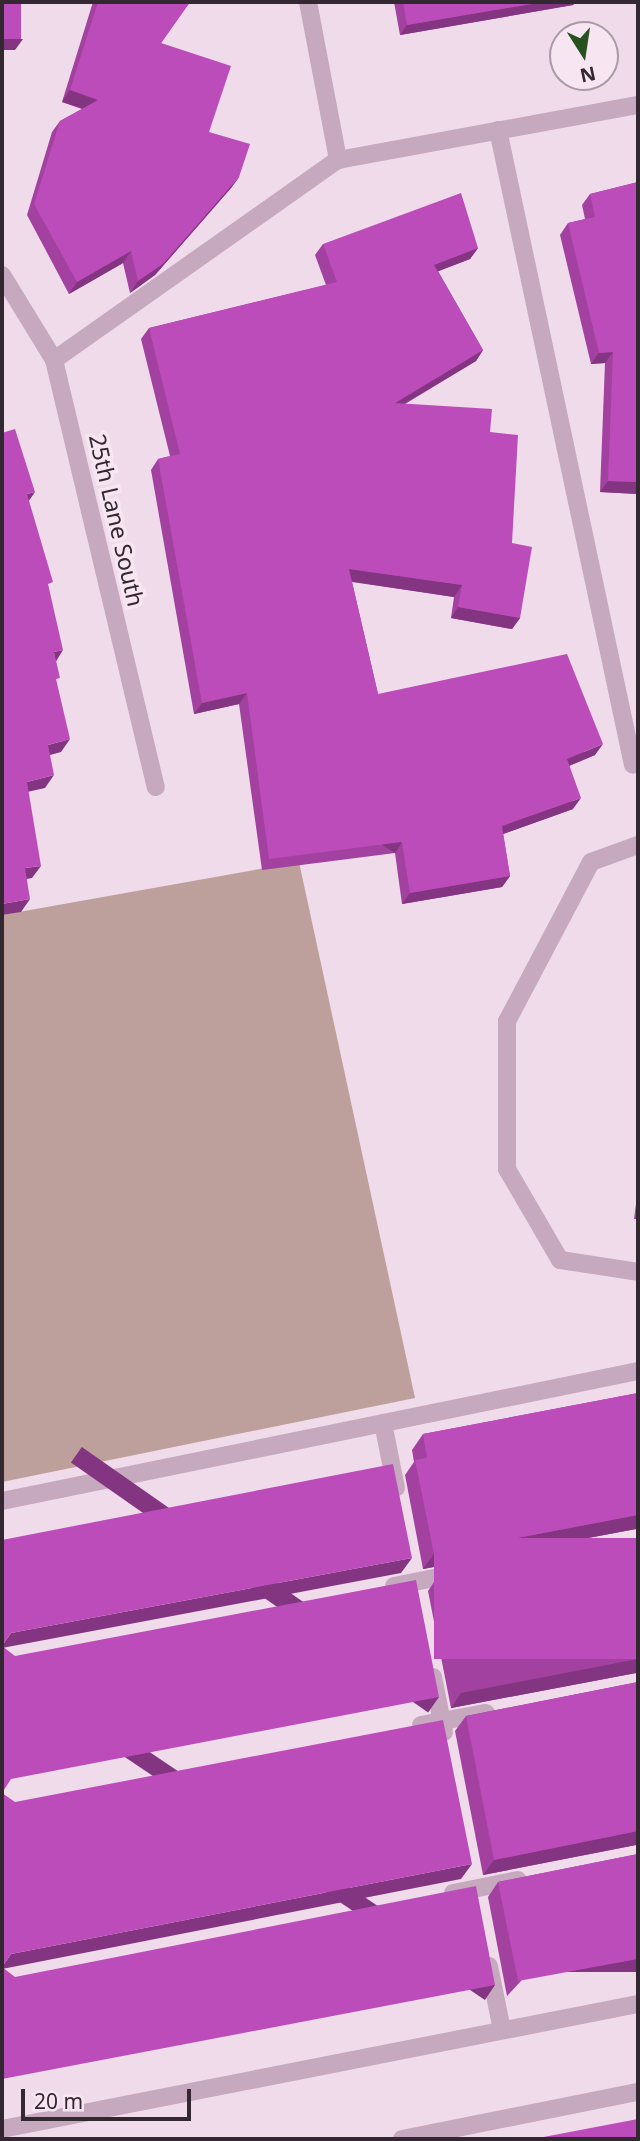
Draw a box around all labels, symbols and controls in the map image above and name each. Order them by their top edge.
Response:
north arrow [549,21,619,91]
text: N [578,60,598,89]
street label: 25th Lane South [84,431,150,609]
scale bar [24,2074,194,2118]
text: 20 m [34,2087,83,2115]

